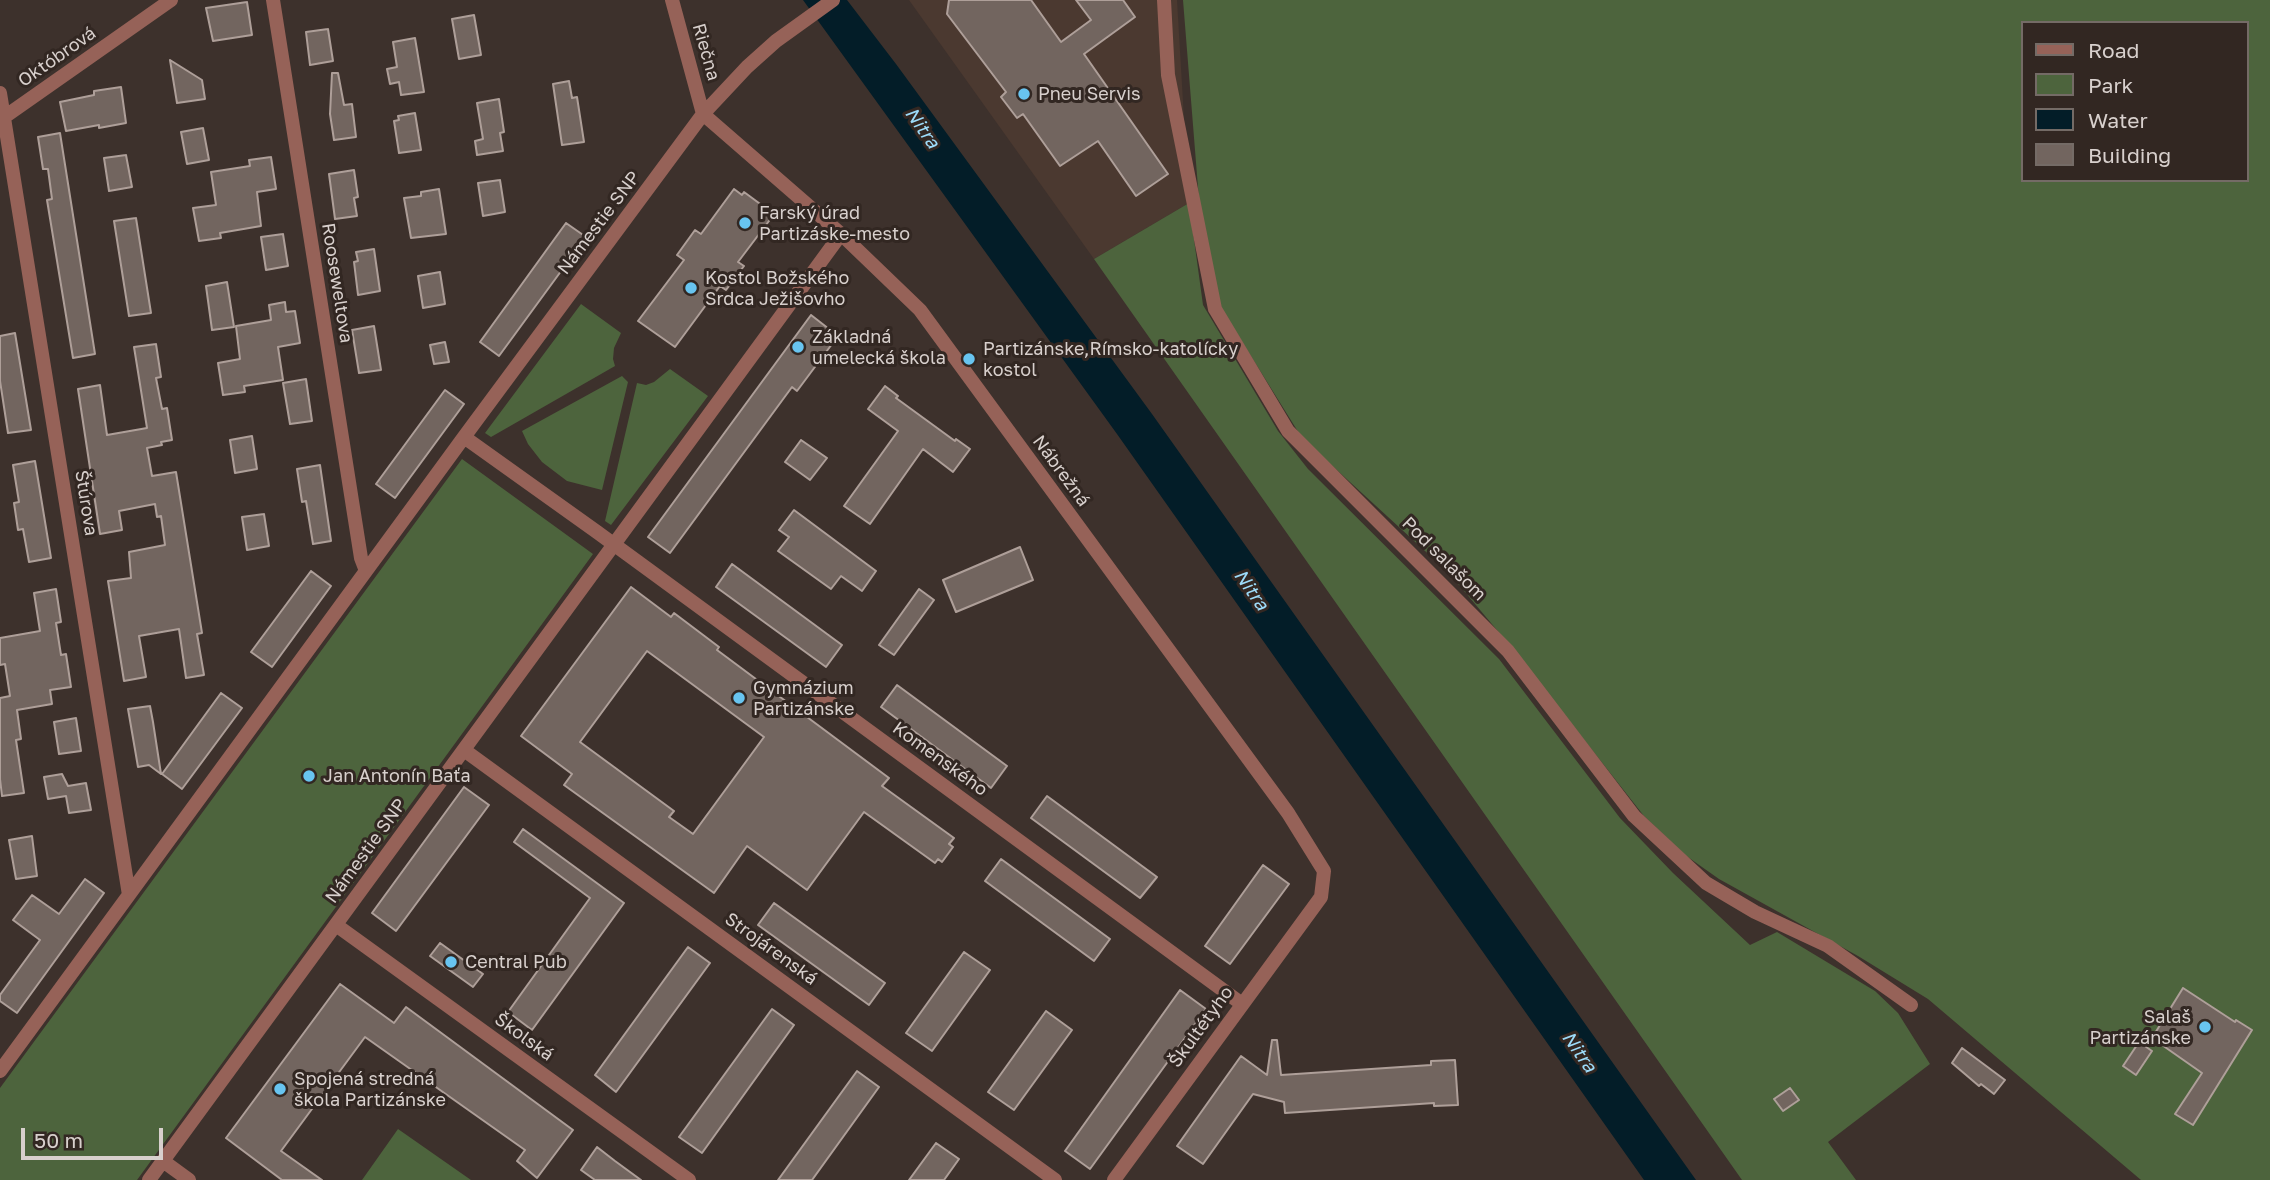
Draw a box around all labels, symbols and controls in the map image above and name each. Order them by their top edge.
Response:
street label: Riečna [688,21,724,83]
legend [2022,21,2249,182]
street label: Októbrová [14,22,100,92]
text: Road [2088,37,2139,63]
text: Park [2088,72,2133,98]
place label: Pneu Servis [1038,83,1141,105]
marker: Pneu Servis [1016,86,1032,102]
water label: Nitra [900,103,944,153]
text: Water [2088,107,2148,133]
text: Building [2088,142,2171,168]
street label: Námestie SNP [553,167,645,279]
place label: Farský úrad Partizáske-mesto [759,202,910,244]
marker: Farský úrad Partizáske-mesto [737,215,753,231]
street label: Rooseweltova [317,222,357,344]
place label: Kostol Božského Srdca Ježišovho [705,267,849,310]
marker: Kostol Božského Srdca Ježišovho [683,280,699,296]
place label: Základná umelecká škola [812,326,946,368]
place label: Partizánske,Rímsko-katolícky kostol [983,338,1238,380]
marker: Základná umelecká škola [790,339,806,355]
marker: Partizánske,Rímsko-katolícky kostol [961,351,977,367]
street label: Nábrežná [1028,431,1094,511]
street label: Štúrova [70,469,102,537]
street label: Pod salašom [1398,513,1490,605]
water label: Nitra [1229,565,1273,615]
place label: Gymnázium Partizánske [753,677,854,720]
marker: Gymnázium Partizánske [731,690,747,706]
street label: Komenského [888,717,992,801]
place label: Jan Antonín Baťa [323,765,471,787]
marker: Jan Antonín Baťa [301,768,317,784]
street label: Námestie SNP [321,795,411,907]
street label: Strojárenská [721,908,821,990]
place label: Central Pub [465,951,567,973]
marker: Central Pub [443,954,459,970]
street label: Škultétyho [1164,982,1238,1072]
place label: Salaš Partizánske [2090,1006,2191,1048]
street label: Školská [490,1008,558,1066]
marker: Salaš Partizánske [2197,1019,2213,1035]
water label: Nitra [1557,1027,1601,1077]
place label: Spojená stredná škola Partizánske [294,1068,446,1110]
marker: Spojená stredná škola Partizánske [272,1081,288,1097]
scale bar [24,1114,166,1158]
text: 50 m [34,1127,83,1153]

